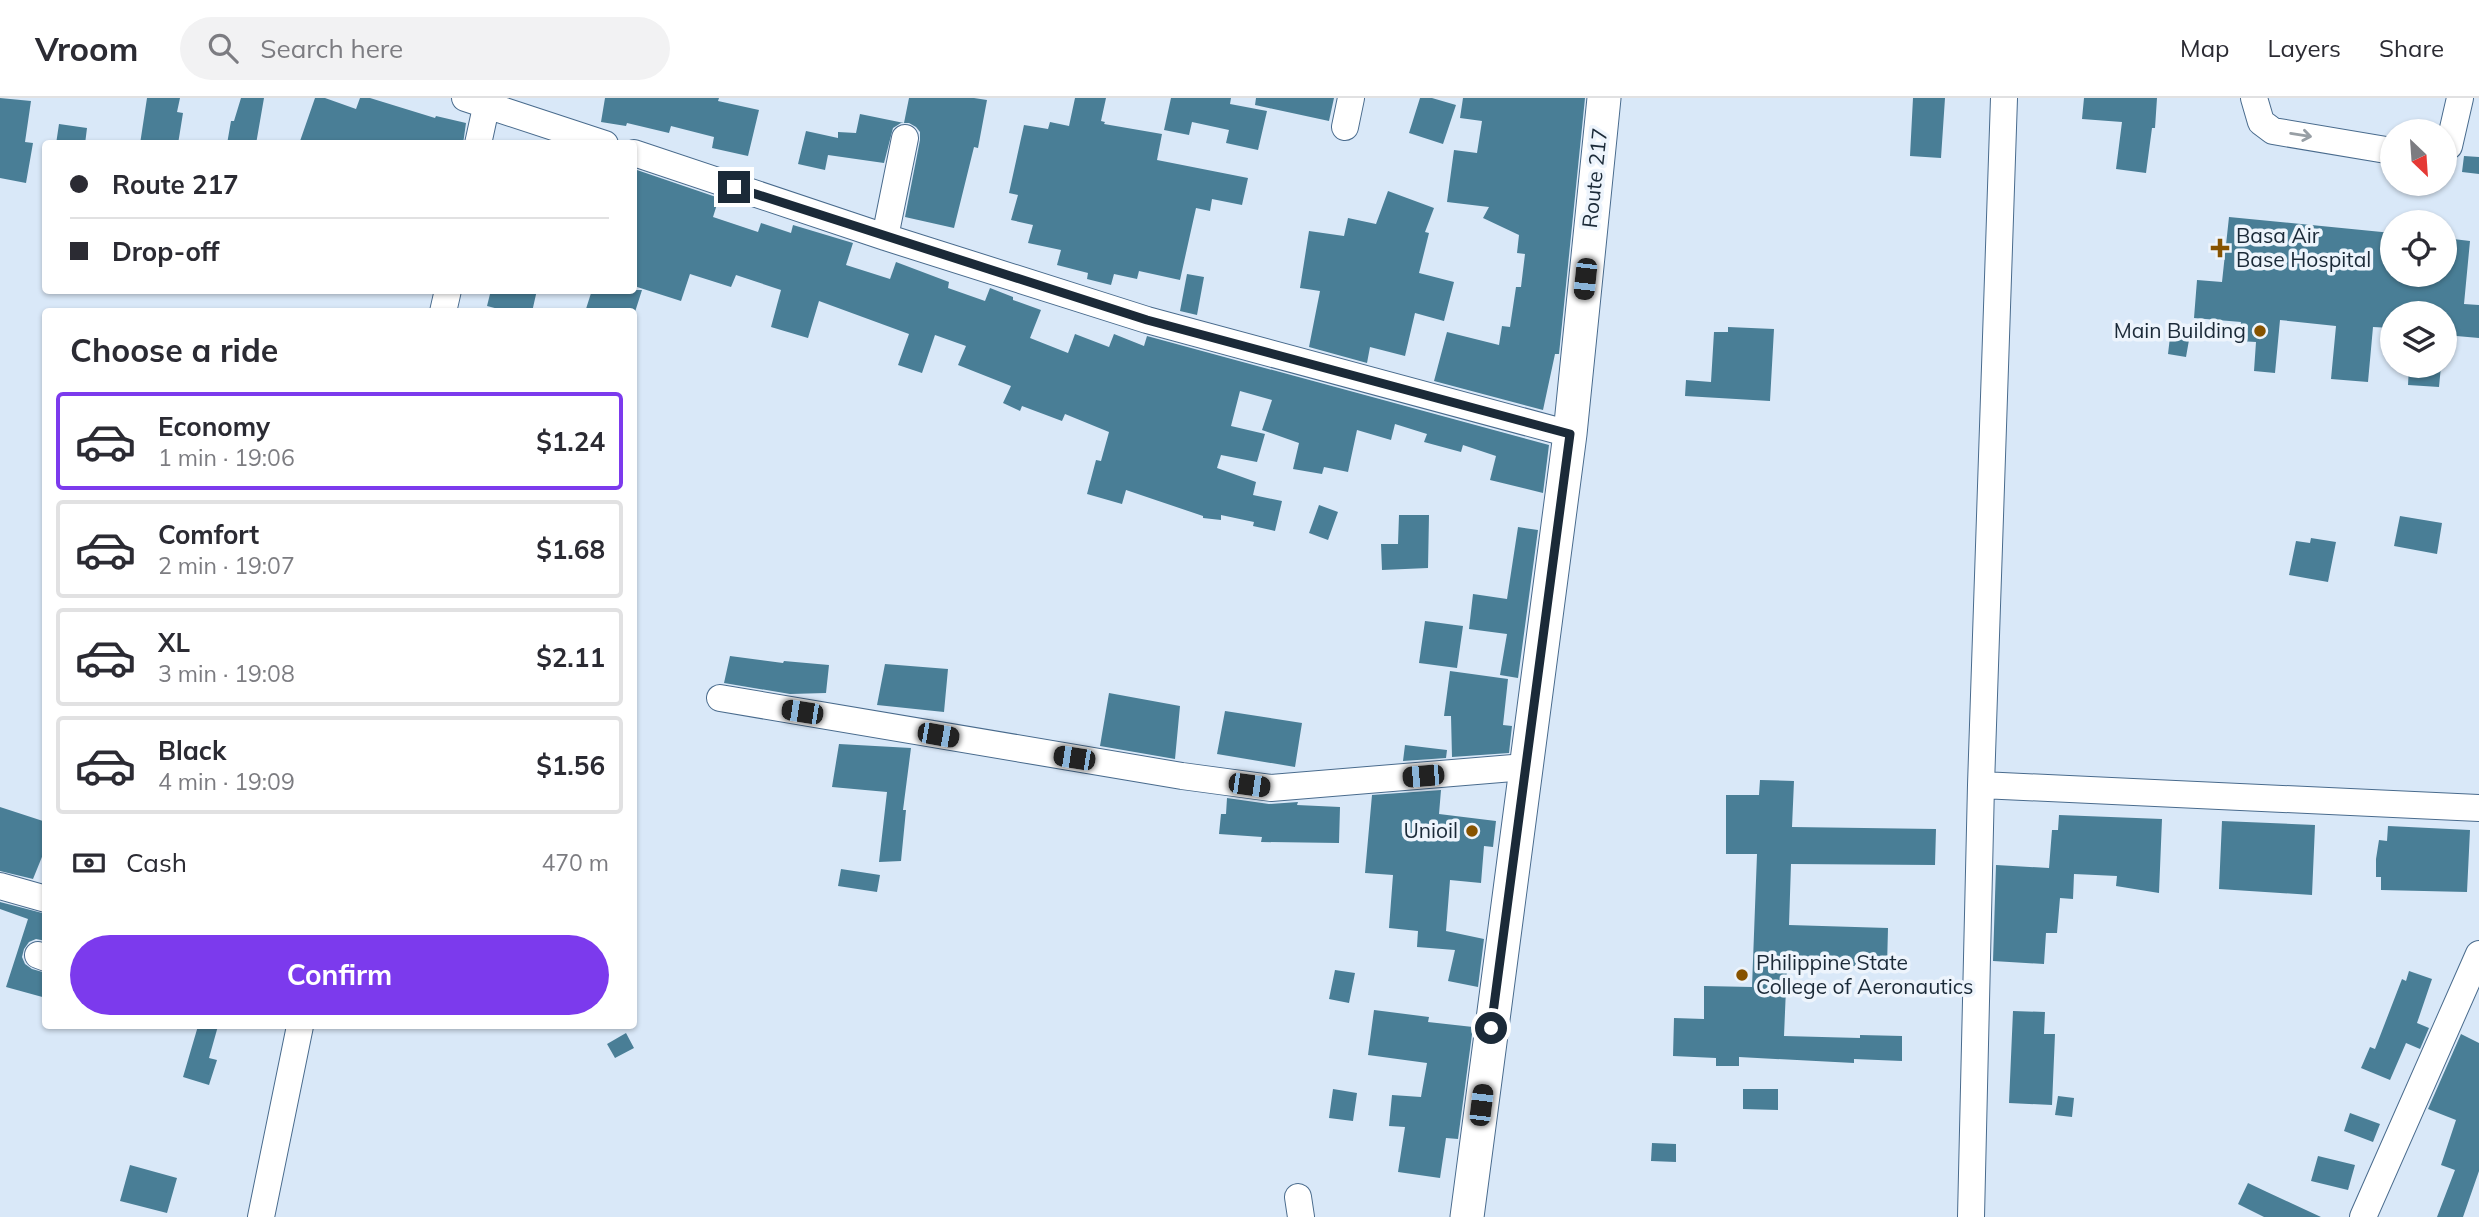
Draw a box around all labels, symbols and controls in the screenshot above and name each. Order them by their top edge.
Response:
search box [180,17,670,80]
text: Vroom [35,28,138,69]
icon: search [204,29,242,67]
text: Search here [260,32,403,65]
text: Map [2180,33,2229,63]
text: Layers [2267,33,2341,63]
text: Share [2379,33,2444,63]
north arrow [2380,119,2457,196]
map controls [2380,119,2457,378]
street label: Route 217 [1576,127,1612,229]
one-way arrow [2289,129,2311,142]
text: Route 217 [112,168,239,201]
route end [718,171,750,203]
button: locate [2380,210,2457,287]
place label: Basa Air Base Hospital [2236,222,2371,272]
text: Drop-off [112,235,219,268]
marker: Basa Air Base Hospital [2210,238,2230,258]
car [1573,257,1598,301]
button: layers [2380,301,2457,378]
place label: Main Building [2114,317,2246,343]
marker: Main Building [2252,323,2268,339]
text: Choose a ride [70,330,278,370]
icon: car [74,410,137,473]
text: Economy [158,410,270,443]
text: $1.24 [536,425,605,458]
text: 1 min · 19:06 [158,443,295,472]
icon: car [74,518,137,581]
text: Comfort [158,518,259,551]
text: $1.68 [536,533,605,566]
text: 2 min · 19:07 [158,551,295,580]
icon: car [74,626,137,689]
text: XL [158,626,190,659]
text: $2.11 [536,641,605,674]
text: 3 min · 19:08 [158,659,295,688]
car [780,698,825,726]
car [916,721,961,749]
icon: car [74,734,137,797]
text: Black [158,734,226,767]
car [1052,744,1097,772]
text: $1.56 [536,749,605,782]
car [1402,764,1445,788]
text: 4 min · 19:09 [158,767,295,796]
car [1227,772,1272,798]
place label: Unioil [1403,817,1458,843]
marker: Unioil [1464,823,1480,839]
icon: cash [70,844,108,882]
text: Cash [126,846,187,879]
text: 470 m [541,848,609,877]
button: Confirm [70,935,609,1015]
place label: Philippine State College of Aeronautics [1756,949,1974,999]
marker: Philippine State College of Aeronautics [1734,967,1750,983]
route start [1475,1012,1507,1044]
car [1469,1083,1494,1127]

